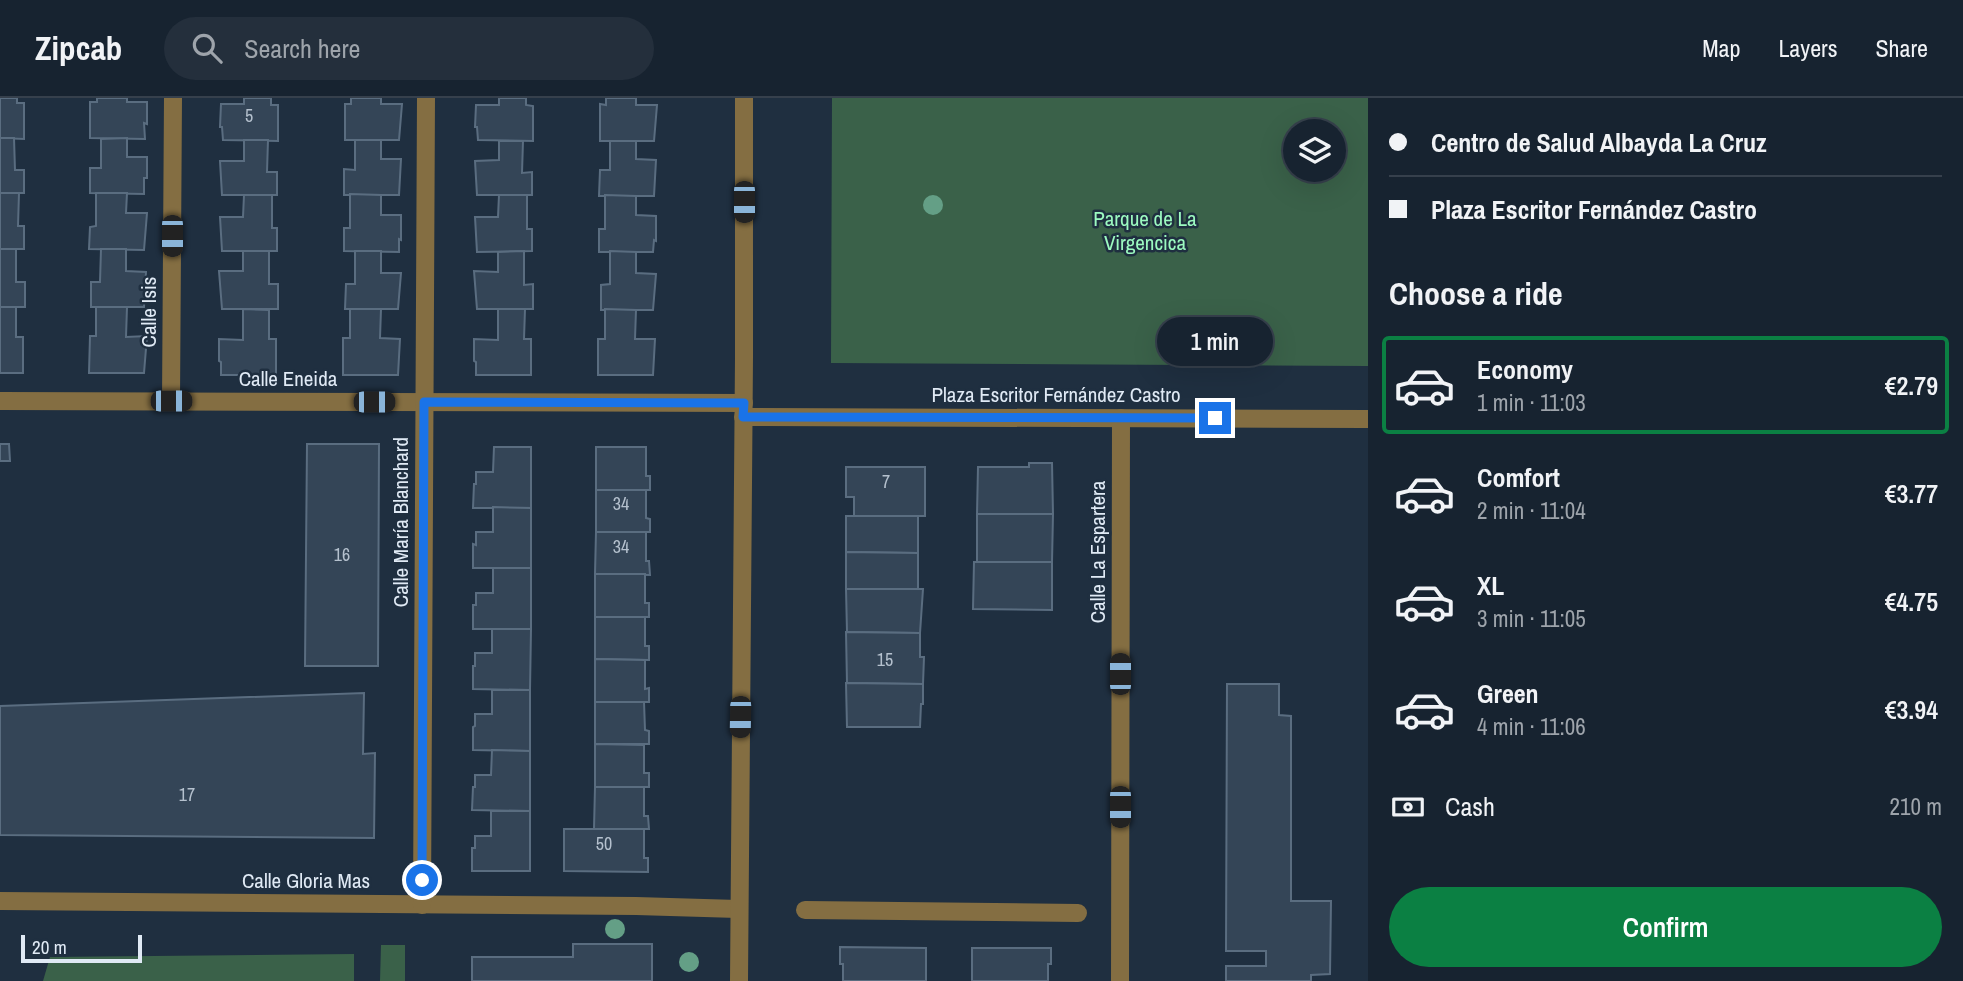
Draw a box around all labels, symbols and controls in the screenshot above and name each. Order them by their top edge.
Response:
search box [164,17,654,80]
text: Zipcab [35,26,122,70]
icon: search [188,29,226,67]
text: Search here [244,31,360,66]
text: Map [1702,32,1740,64]
text: Layers [1778,32,1837,64]
text: Share [1875,32,1928,64]
house number: 5 [245,103,253,128]
map controls [1283,119,1346,182]
button: layers [1283,119,1346,182]
text: Centro de Salud Albayda La Cruz [1431,125,1767,160]
car [734,181,755,223]
text: Plaza Escritor Fernández Castro [1431,192,1757,227]
park label: Parque de La Virgencica [1093,204,1197,257]
car [162,215,183,257]
text: Choose a ride [1389,272,1563,315]
street label: Calle Isis [134,277,163,347]
callout: 1 min [1157,316,1273,366]
text: 1 min [1191,326,1239,357]
text: Economy [1477,352,1573,387]
icon: car [1393,354,1456,417]
street label: Calle Eneida [239,364,338,393]
text: €2.79 [1885,368,1938,403]
street label: Plaza Escritor Fernández Castro [932,380,1180,409]
text: 1 min · 11:03 [1477,387,1586,418]
car [151,391,193,412]
car [354,392,396,413]
route end [1199,402,1231,434]
street label: Calle María Blanchard [386,437,415,607]
text: Comfort [1477,460,1560,495]
icon: car [1393,462,1456,525]
house number: 7 [882,469,890,494]
text: €3.77 [1885,476,1938,511]
street label: Calle La Espartera [1083,480,1112,623]
house number: 34 [613,491,629,516]
text: 2 min · 11:04 [1477,495,1586,526]
house number: 34 [613,534,629,559]
house number: 16 [334,542,350,567]
text: XL [1477,568,1504,603]
icon: car [1393,570,1456,633]
text: €4.75 [1885,584,1938,619]
text: 3 min · 11:05 [1477,603,1586,634]
house number: 15 [877,647,893,672]
car [1110,653,1131,695]
text: Green [1477,676,1539,711]
icon: car [1393,678,1456,741]
text: €3.94 [1885,692,1938,727]
car [730,696,751,738]
text: 4 min · 11:06 [1477,711,1586,742]
house number: 17 [179,782,195,807]
car [1110,786,1131,828]
icon: cash [1389,788,1427,826]
text: Cash [1445,789,1495,824]
text: 210 m [1890,791,1942,822]
house number: 50 [596,831,612,856]
route start [406,864,438,896]
street label: Calle Gloria Mas [242,866,370,895]
button: Confirm [1389,887,1942,967]
scale bar [21,932,142,964]
text: 20 m [32,934,67,960]

